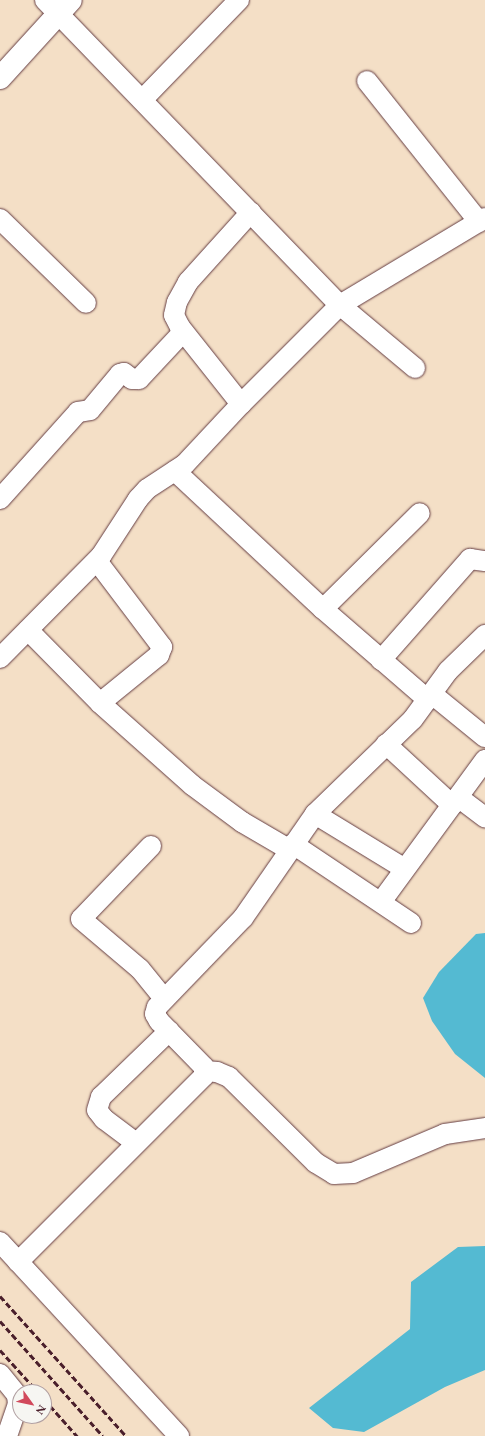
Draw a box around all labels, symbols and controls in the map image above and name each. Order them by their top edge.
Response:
north arrow [12,1384,52,1424]
text: N [33,1402,50,1418]

